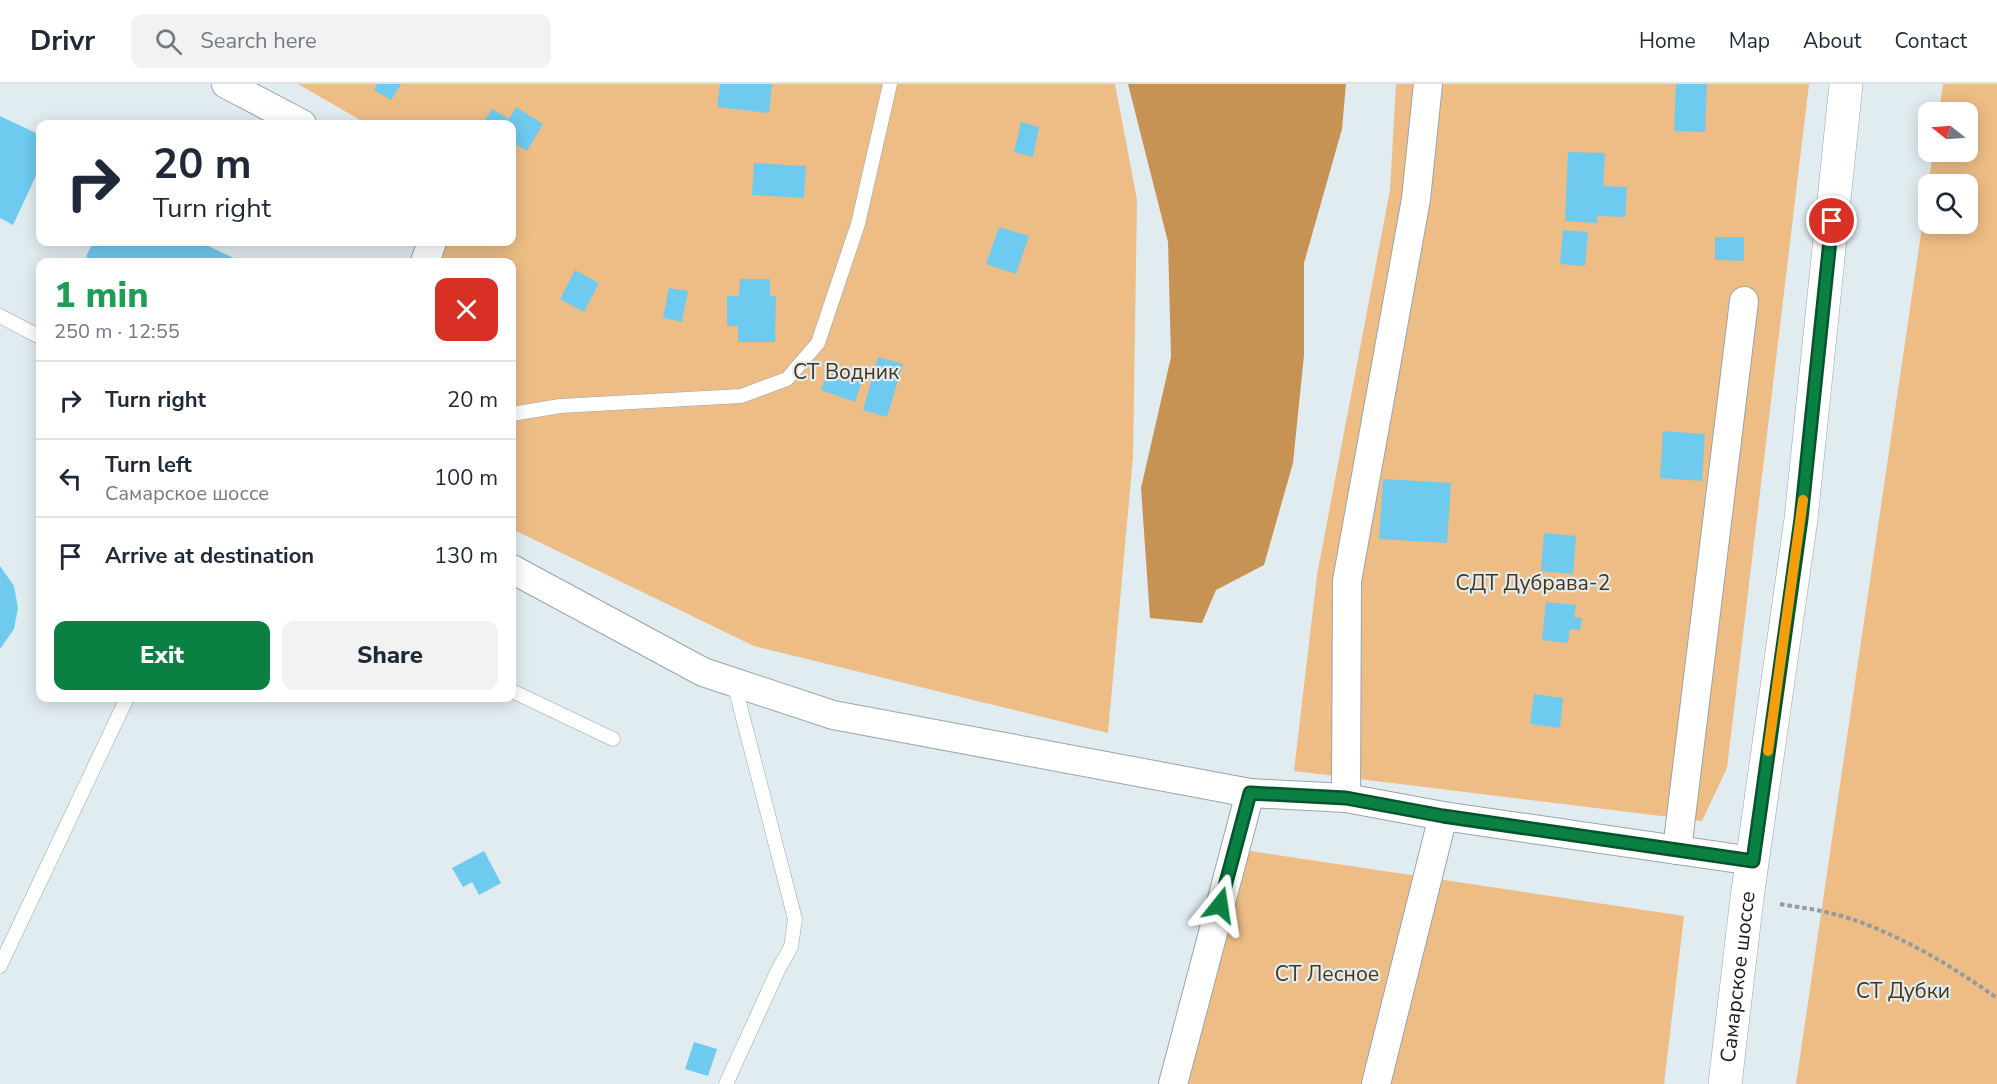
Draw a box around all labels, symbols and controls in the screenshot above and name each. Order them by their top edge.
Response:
search box [131,14,551,68]
text: Drivr [30,22,95,60]
icon: search [152,25,185,58]
text: Search here [200,26,317,56]
text: Home [1639,27,1696,55]
text: Map [1729,27,1770,55]
text: About [1803,27,1861,55]
text: Contact [1894,27,1967,55]
north arrow [1918,102,1978,162]
map controls [1918,102,1978,234]
text: 20 m [153,136,252,193]
icon: right [54,144,132,222]
button: search [1918,174,1978,234]
text: Turn right [153,190,271,227]
pin [1806,195,1857,246]
icon: arrive [1815,204,1848,237]
text: 1 min [54,271,149,320]
button: close [435,278,498,341]
text: 250 m · 12:55 [54,318,180,345]
park label: СТ Водник [793,358,900,386]
icon: right [54,384,87,417]
text: Turn right [105,385,206,415]
text: 20 m [447,385,498,415]
text: Turn left [105,450,192,480]
icon: left [54,462,87,495]
text: 100 m [434,463,498,493]
text: Самарское шоссе [105,480,269,507]
icon: arrive [54,540,87,573]
text: Arrive at destination [105,541,314,571]
text: 130 m [434,541,498,571]
park label: СДТ Дубрава-2 [1456,569,1610,597]
button: Exit [54,621,270,690]
button: Share [282,621,498,690]
position arrow [1188,873,1252,937]
street label: Самарское шоссе [1714,889,1762,1064]
park label: СТ Лесное [1275,960,1379,988]
park label: СТ Дубки [1856,977,1950,1005]

